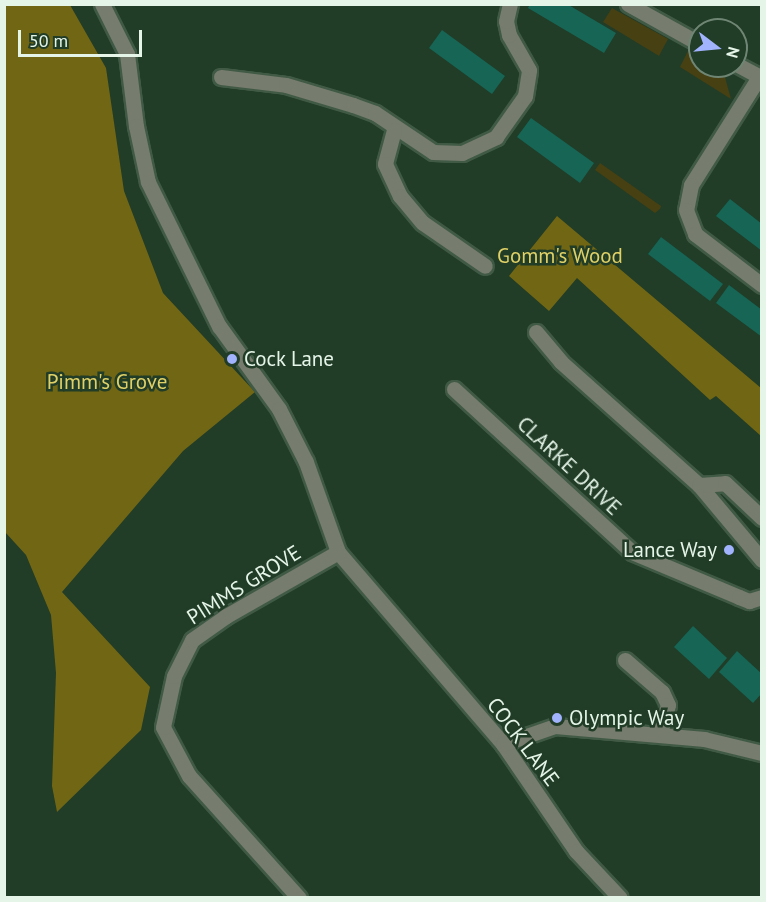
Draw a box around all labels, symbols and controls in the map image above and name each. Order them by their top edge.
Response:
scale bar [21,18,146,56]
north arrow [688,18,748,78]
text: 50 m [29,29,68,52]
text: N [722,45,744,60]
park label: Gomm's Wood [497,243,623,269]
place label: Cock Lane [244,346,335,372]
marker: Cock Lane [225,352,239,366]
park label: Pimm's Grove [47,369,167,395]
street label: CLARKE DRIVE [512,411,626,521]
place label: Lance Way [623,537,717,563]
street label: PIMMS GROVE [183,540,305,630]
marker: Lance Way [722,543,736,557]
street label: COCK LANE [481,693,565,791]
place label: Olympic Way [569,705,685,731]
marker: Olympic Way [550,711,564,725]

